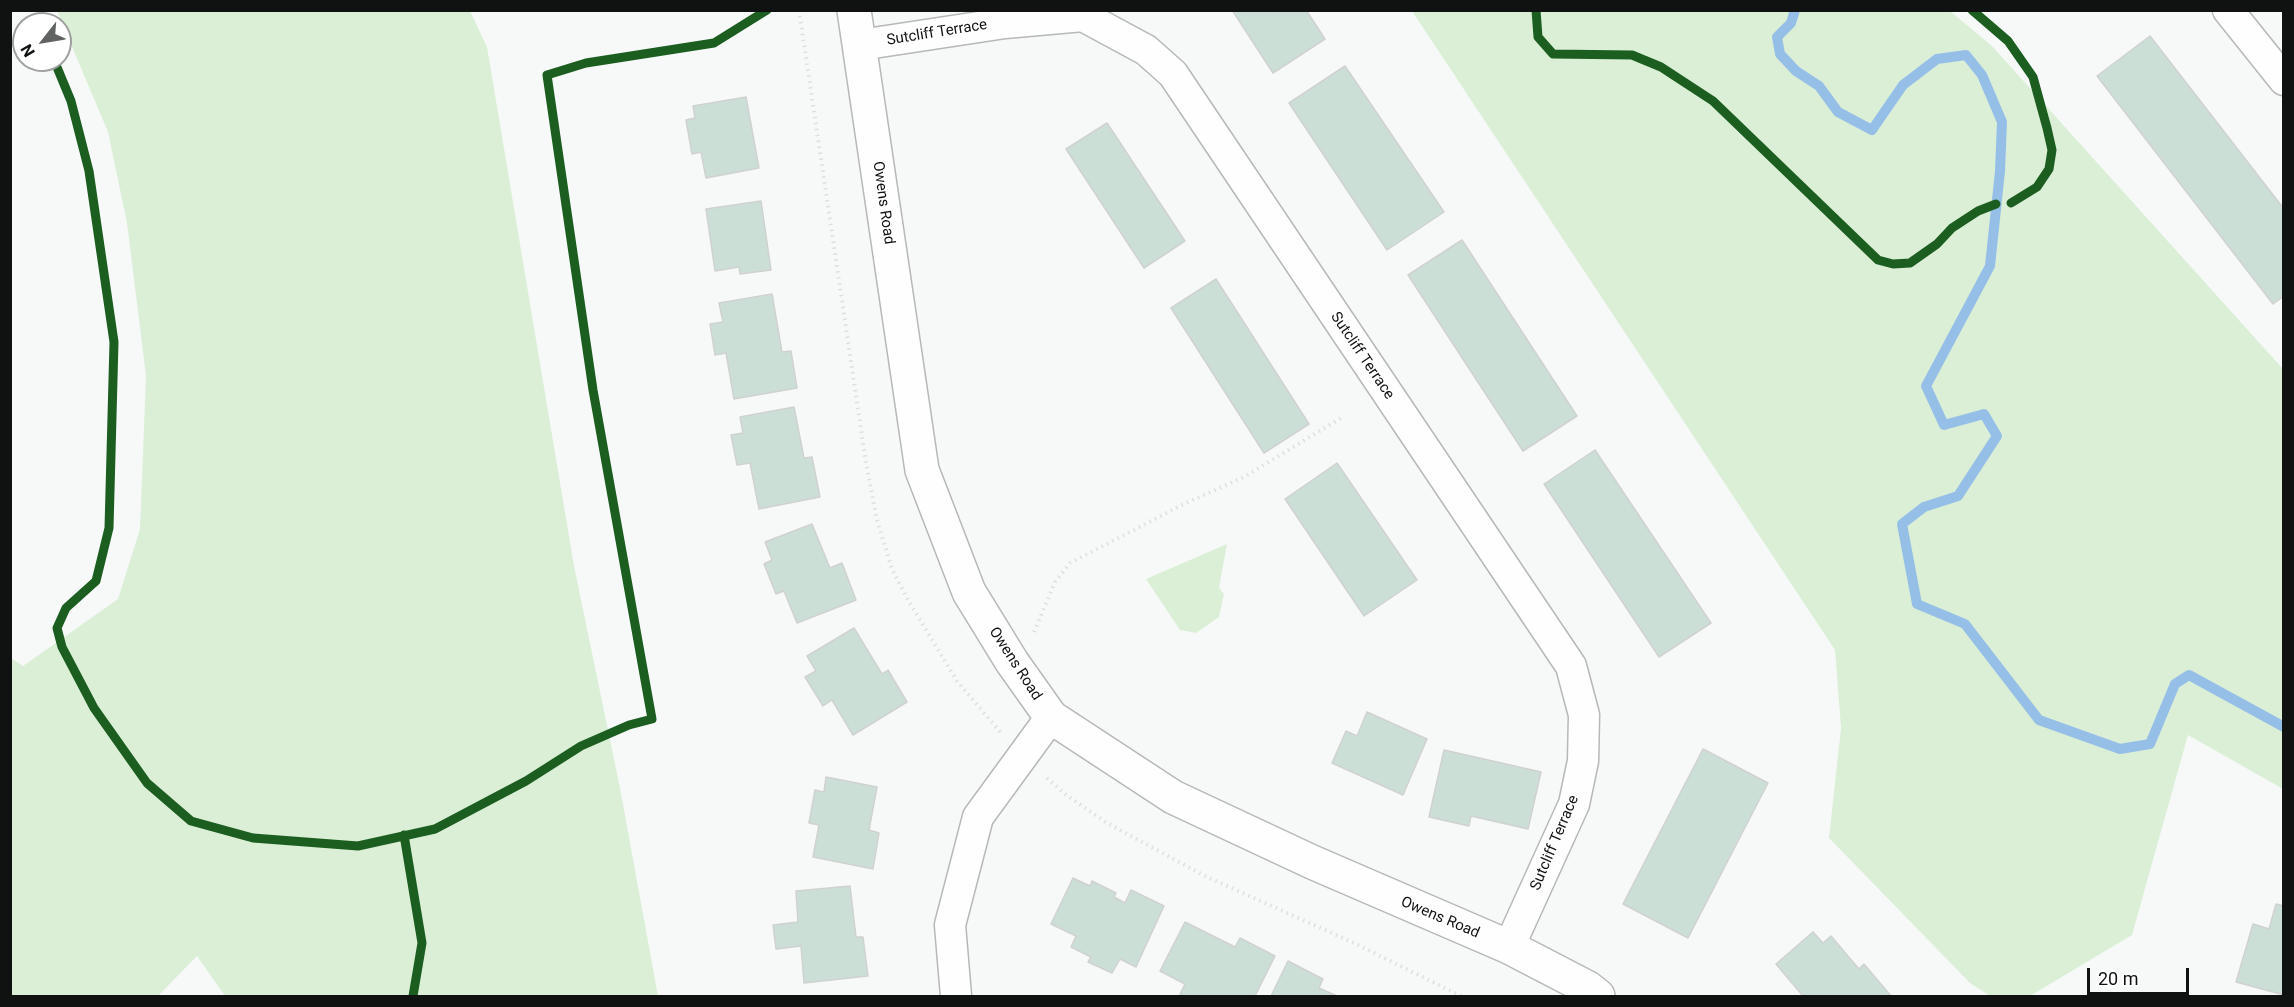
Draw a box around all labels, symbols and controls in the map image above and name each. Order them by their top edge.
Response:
north arrow [12,12,72,72]
street label: Sutcliff Terrace [886,16,988,50]
text: N [17,41,39,60]
street label: Owens Road [868,160,898,246]
street label: Sutcliff Terrace [1326,309,1398,403]
street label: Owens Road [985,624,1045,704]
street label: Sutcliff Terrace [1527,793,1583,893]
street label: Owens Road [1398,893,1482,943]
scale bar [2090,956,2192,994]
text: 20 m [2098,968,2138,989]

